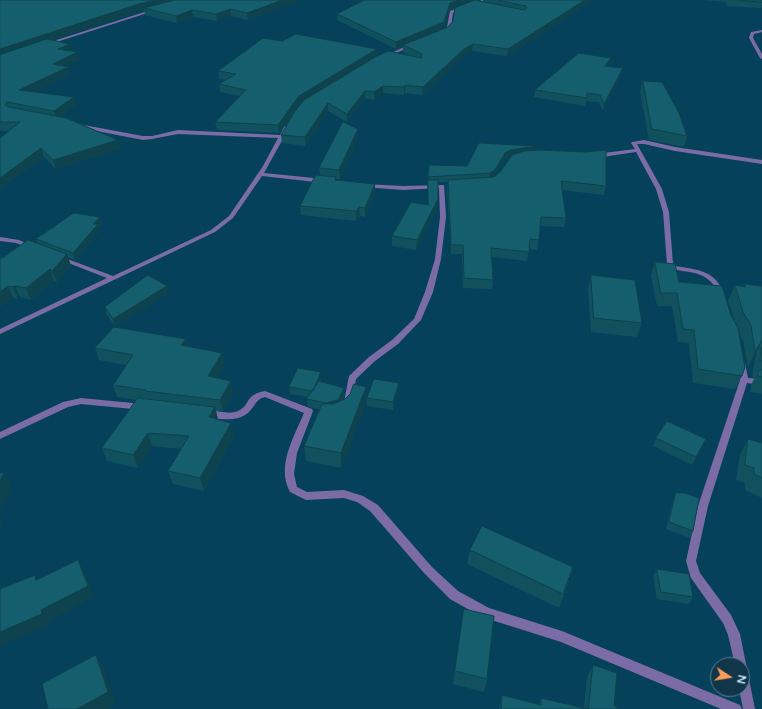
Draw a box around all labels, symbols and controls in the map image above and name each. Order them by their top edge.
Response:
north arrow [710,657,750,697]
text: N [734,674,749,685]

